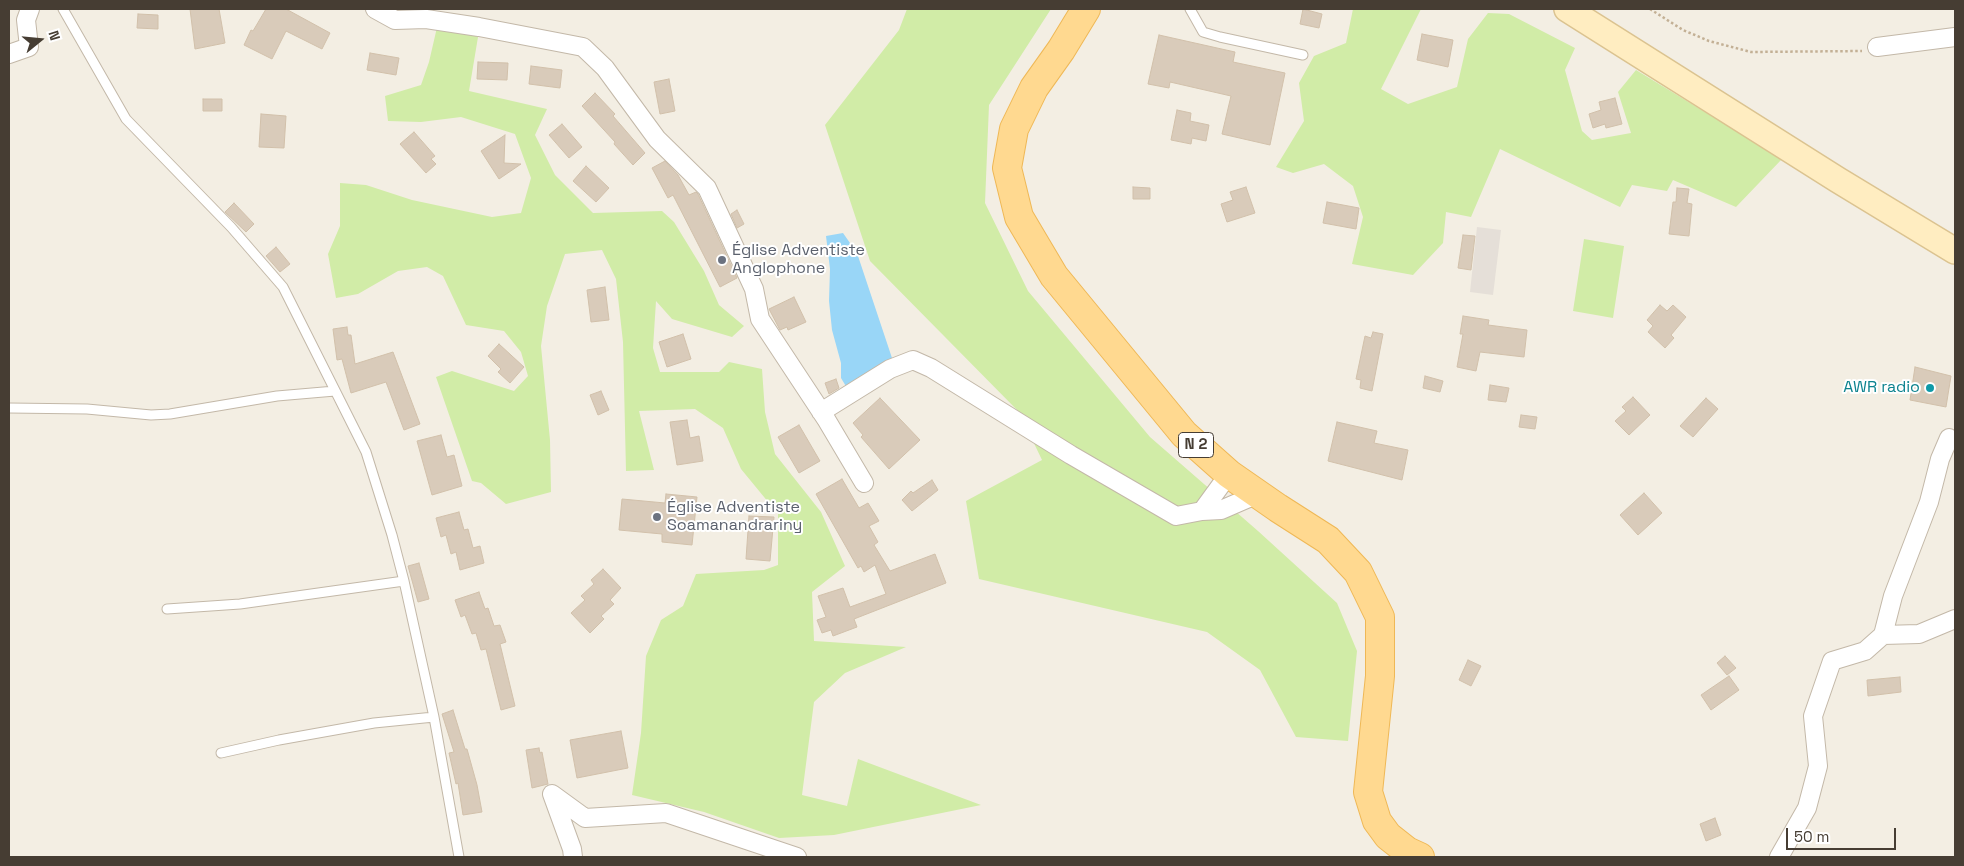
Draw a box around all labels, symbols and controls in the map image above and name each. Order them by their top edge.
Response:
north arrow [15,15,65,65]
text: N [44,28,64,43]
place label: Église Adventiste Anglophone [732,241,865,279]
marker: Église Adventiste Anglophone [716,254,728,266]
place label: AWR radio [1843,378,1920,398]
marker: AWR radio [1924,382,1936,394]
road number: N 2 [1178,432,1214,458]
place label: Église Adventiste Soamanandrariny [667,498,802,536]
marker: Église Adventiste Soamanandrariny [651,511,663,523]
scale bar [1789,818,1899,850]
text: 50 m [1794,827,1829,846]

